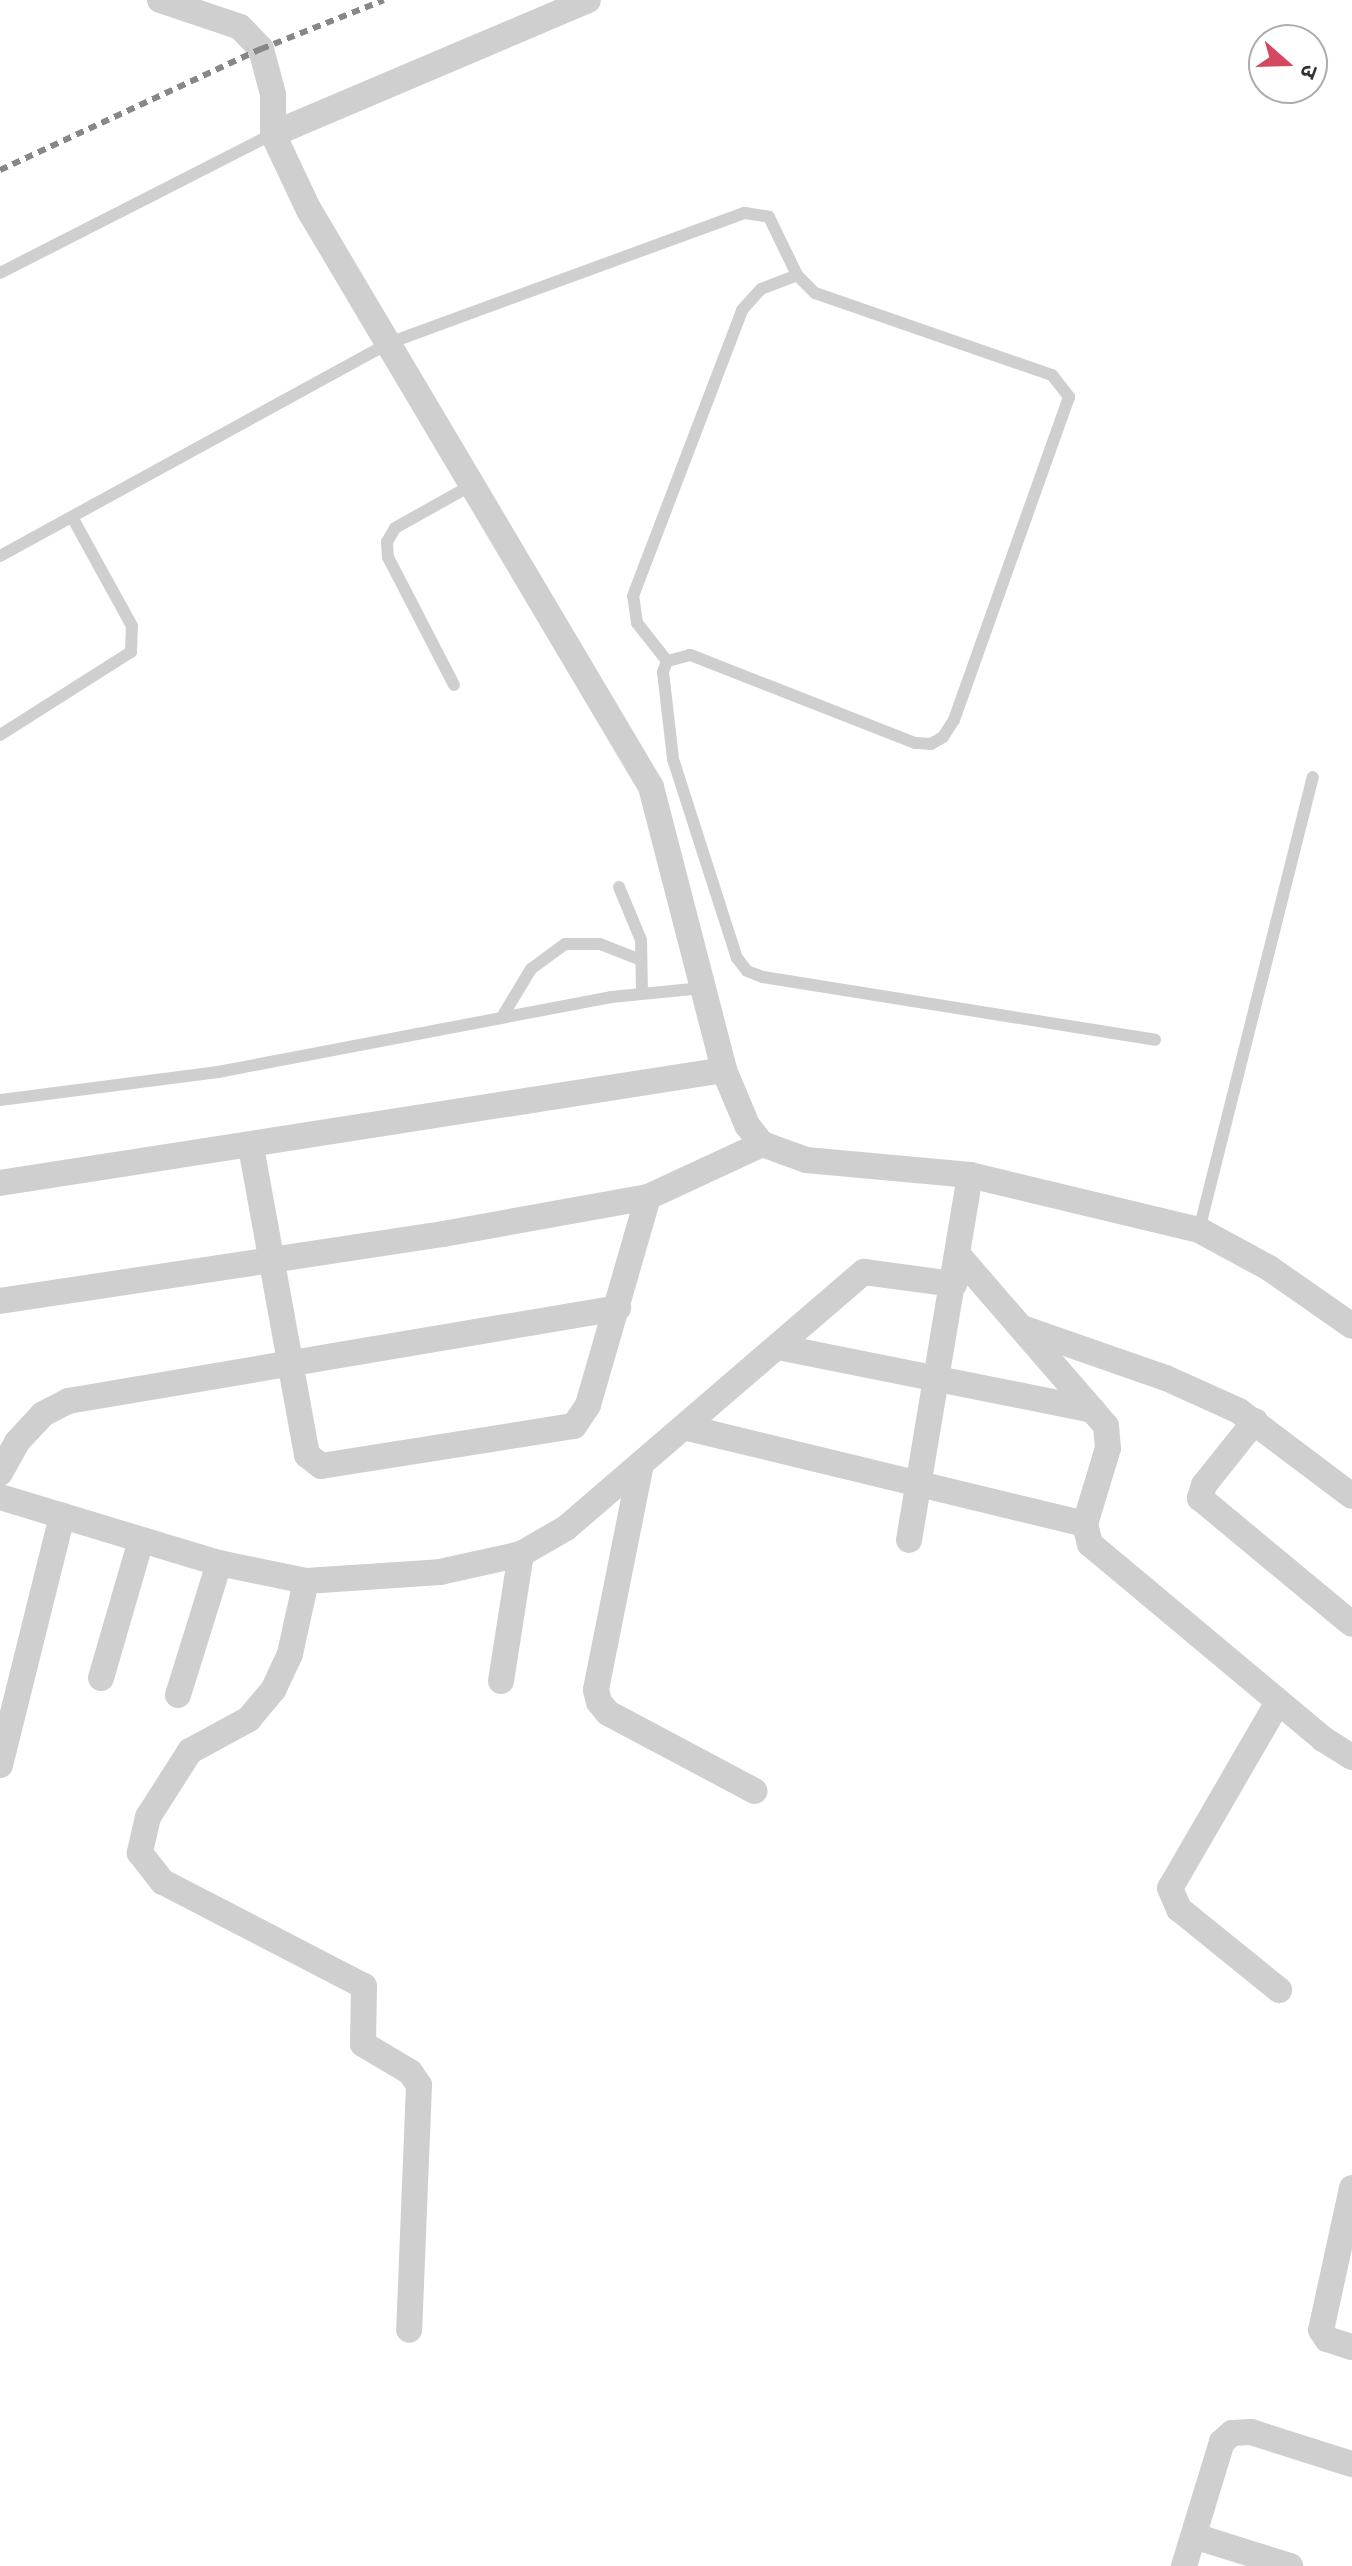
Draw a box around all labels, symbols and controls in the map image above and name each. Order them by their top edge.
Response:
north arrow [1248,24,1328,104]
text: उ [1295,61,1323,82]

